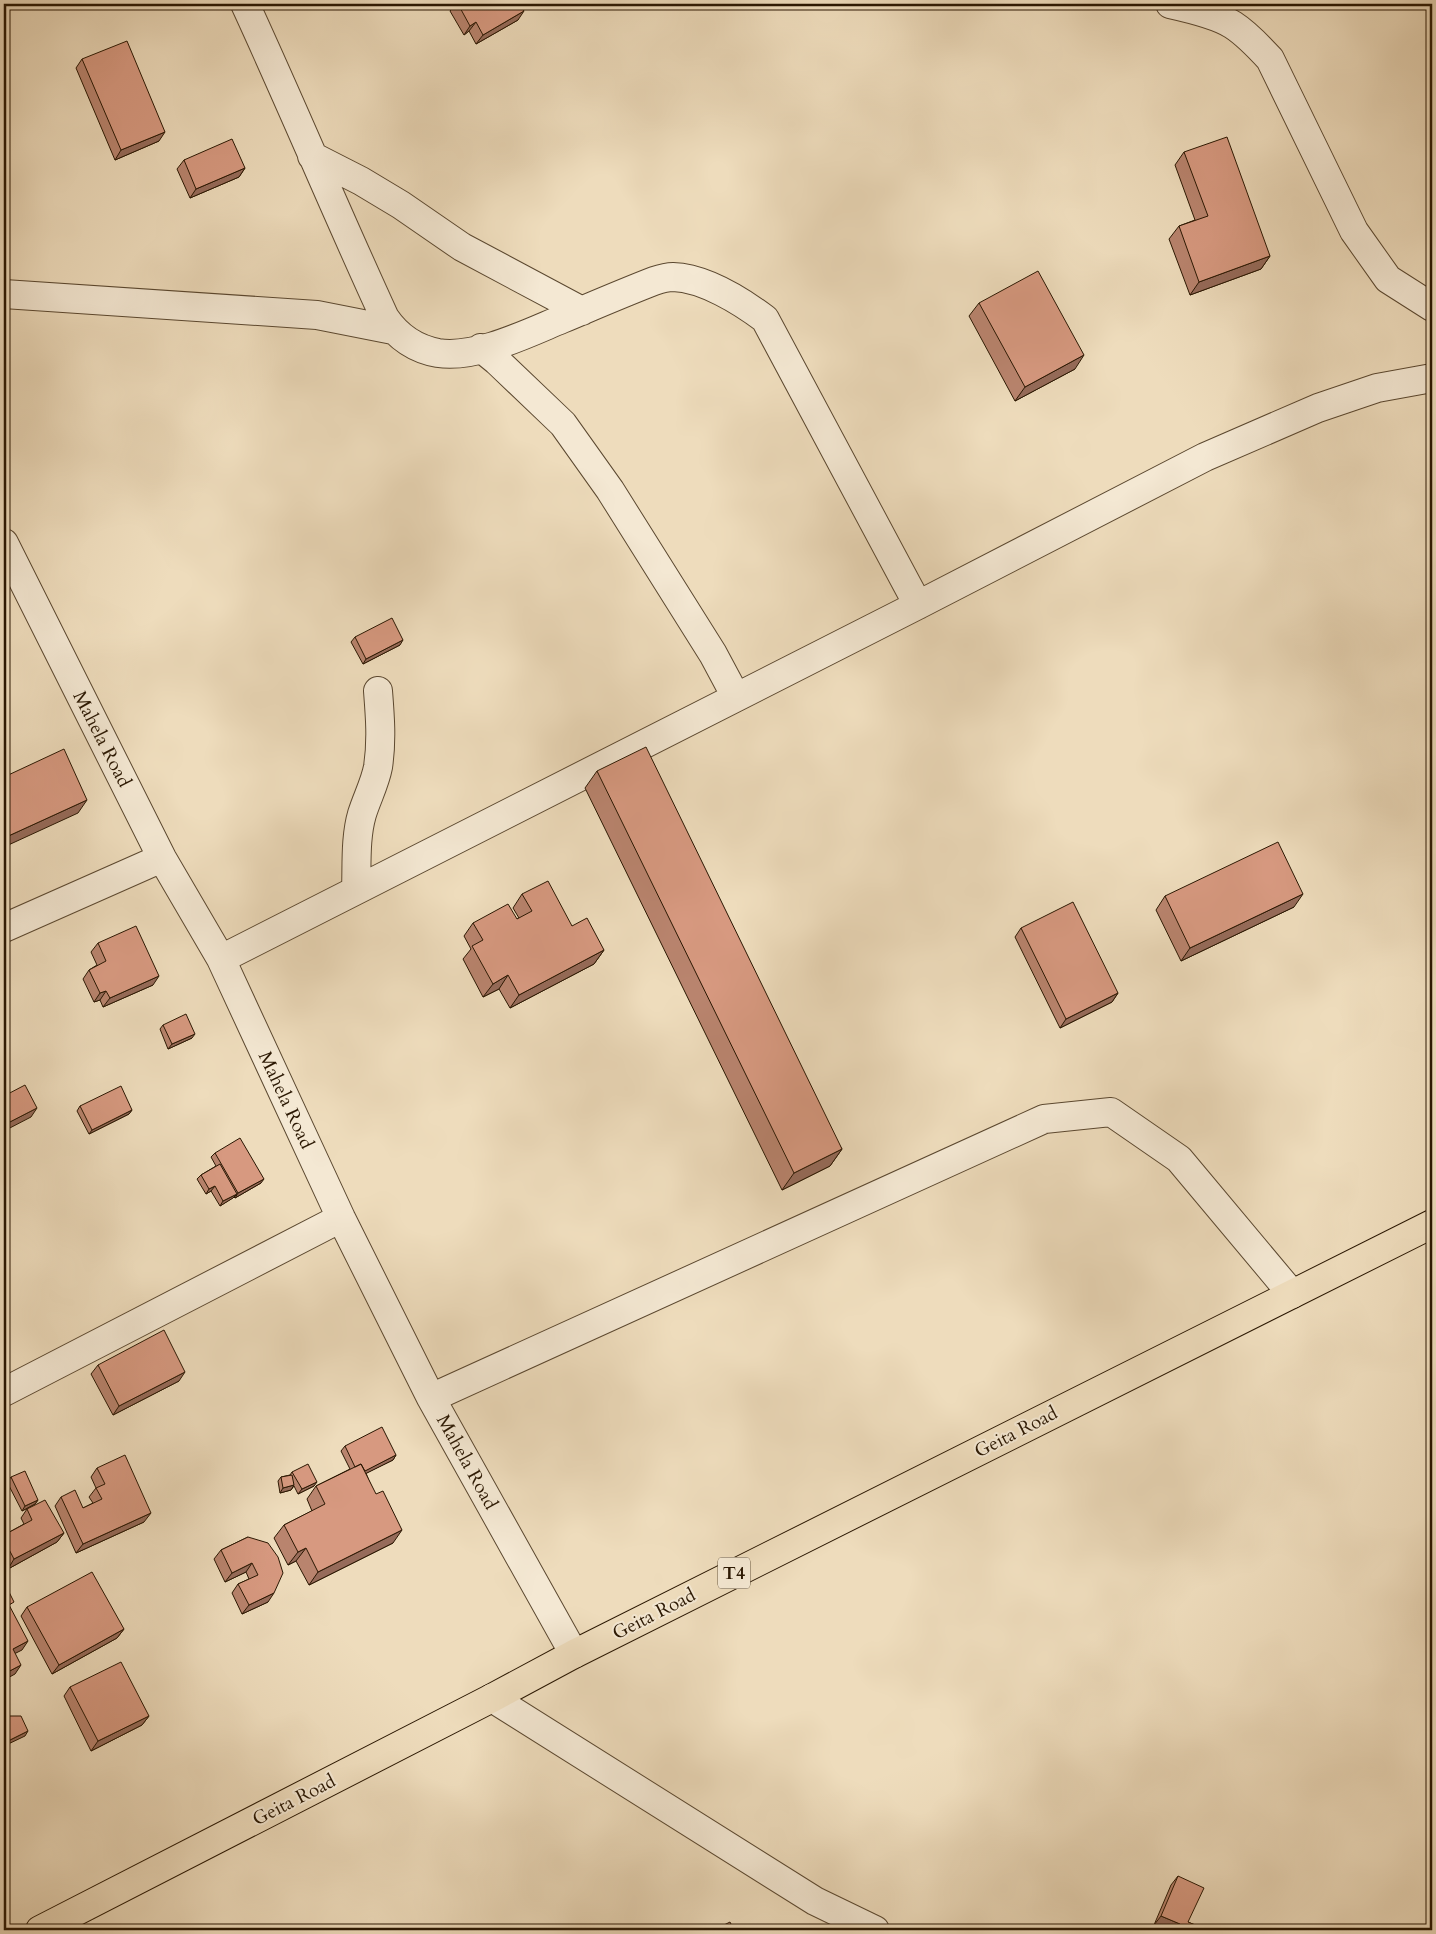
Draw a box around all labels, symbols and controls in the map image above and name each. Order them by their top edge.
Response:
street label: Mahela Road [67,686,137,792]
street label: Mahela Road [252,1047,320,1153]
street label: Geita Road [970,1400,1062,1464]
street label: Mahela Road [430,1410,504,1514]
road number: T4 [718,1558,750,1589]
street label: Geita Road [608,1582,700,1646]
street label: Geita Road [248,1768,340,1832]

